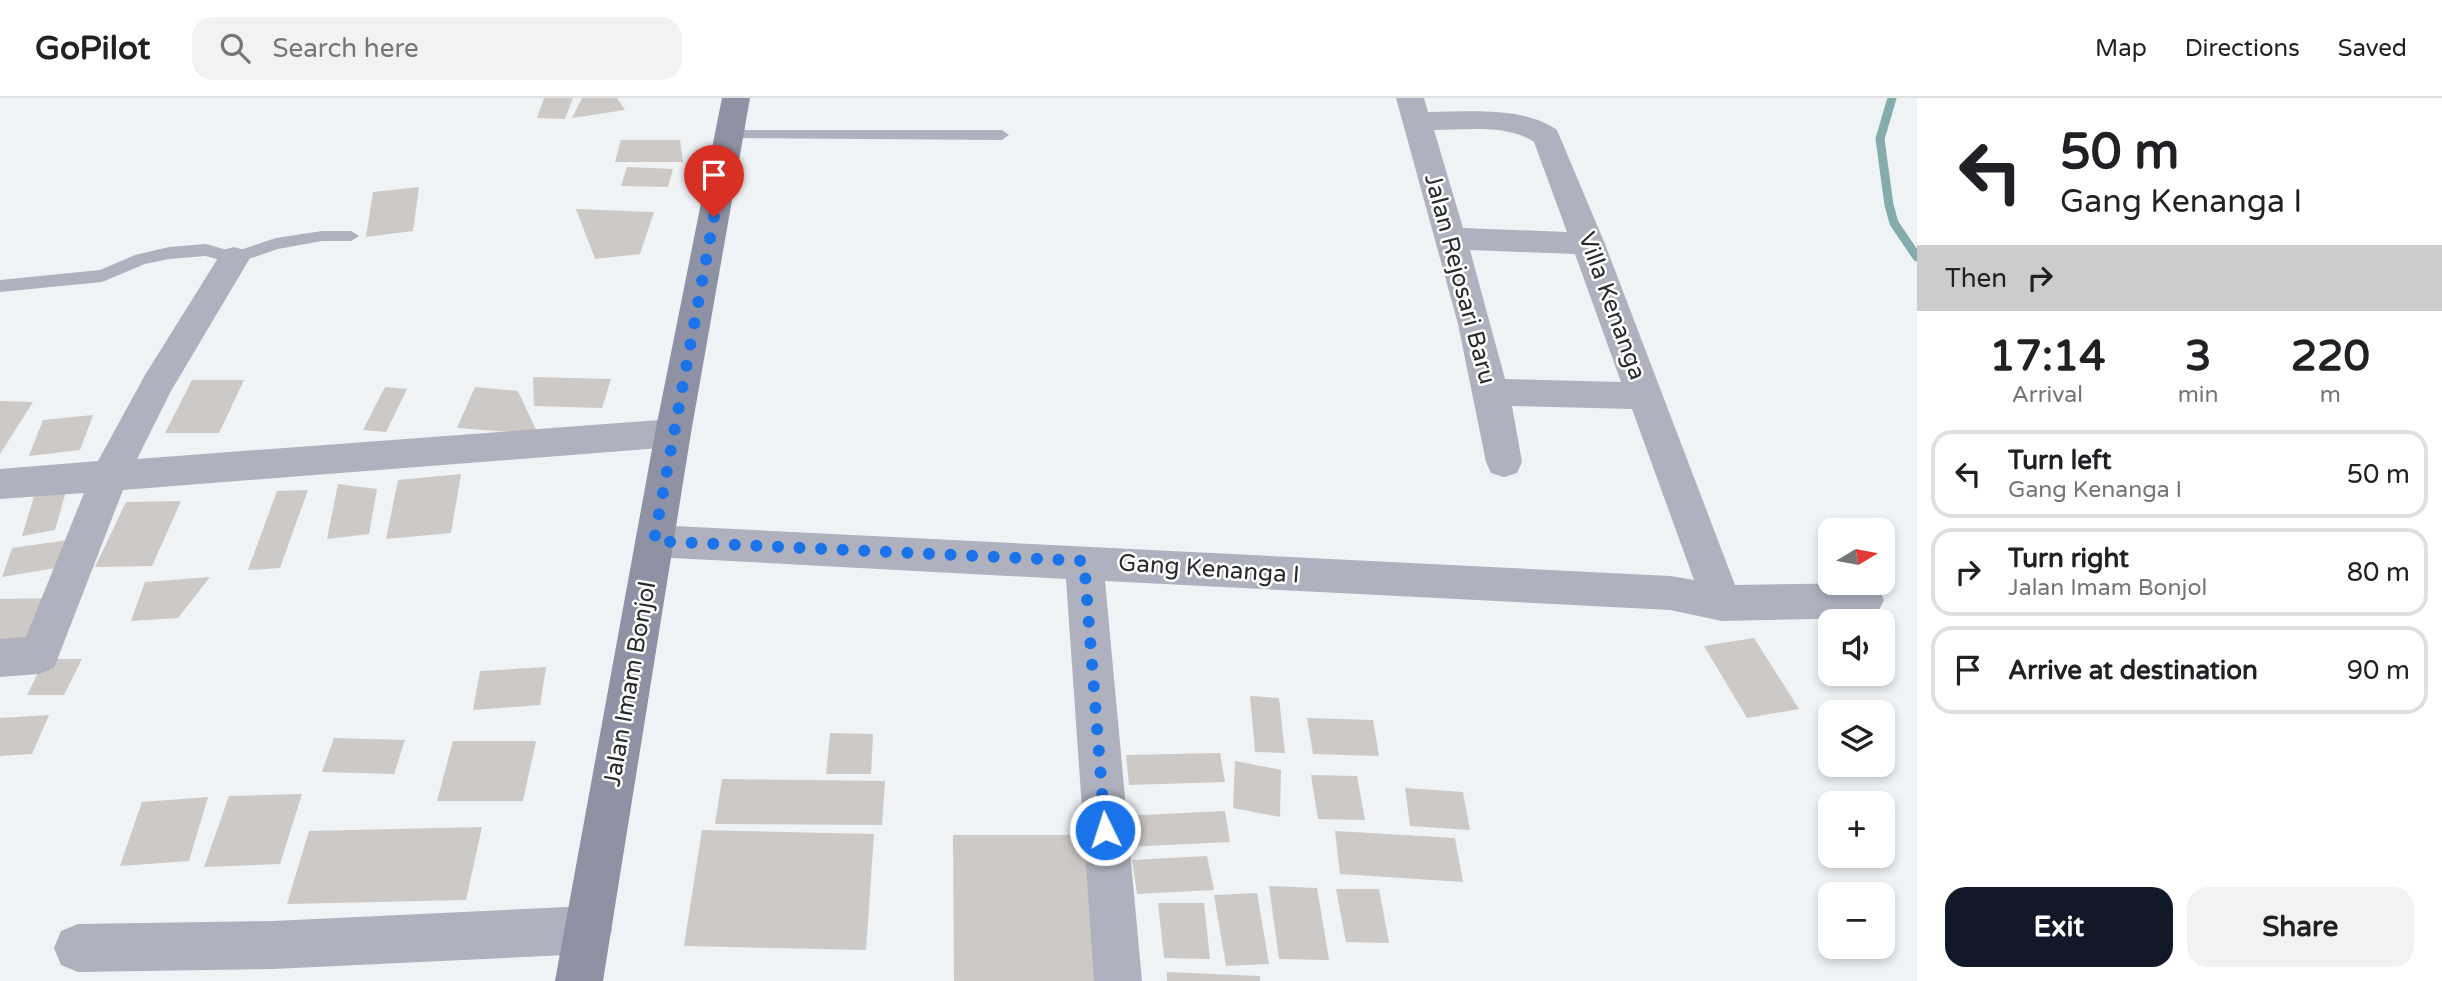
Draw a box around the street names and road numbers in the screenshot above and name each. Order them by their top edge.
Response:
street label: Jalan Rejosari Baru [1418,171,1502,387]
street label: Villa Kenanga [1572,228,1652,384]
street label: Gang Kenanga I [1117,548,1301,590]
street label: Jalan Imam Bonjol [598,579,662,789]

